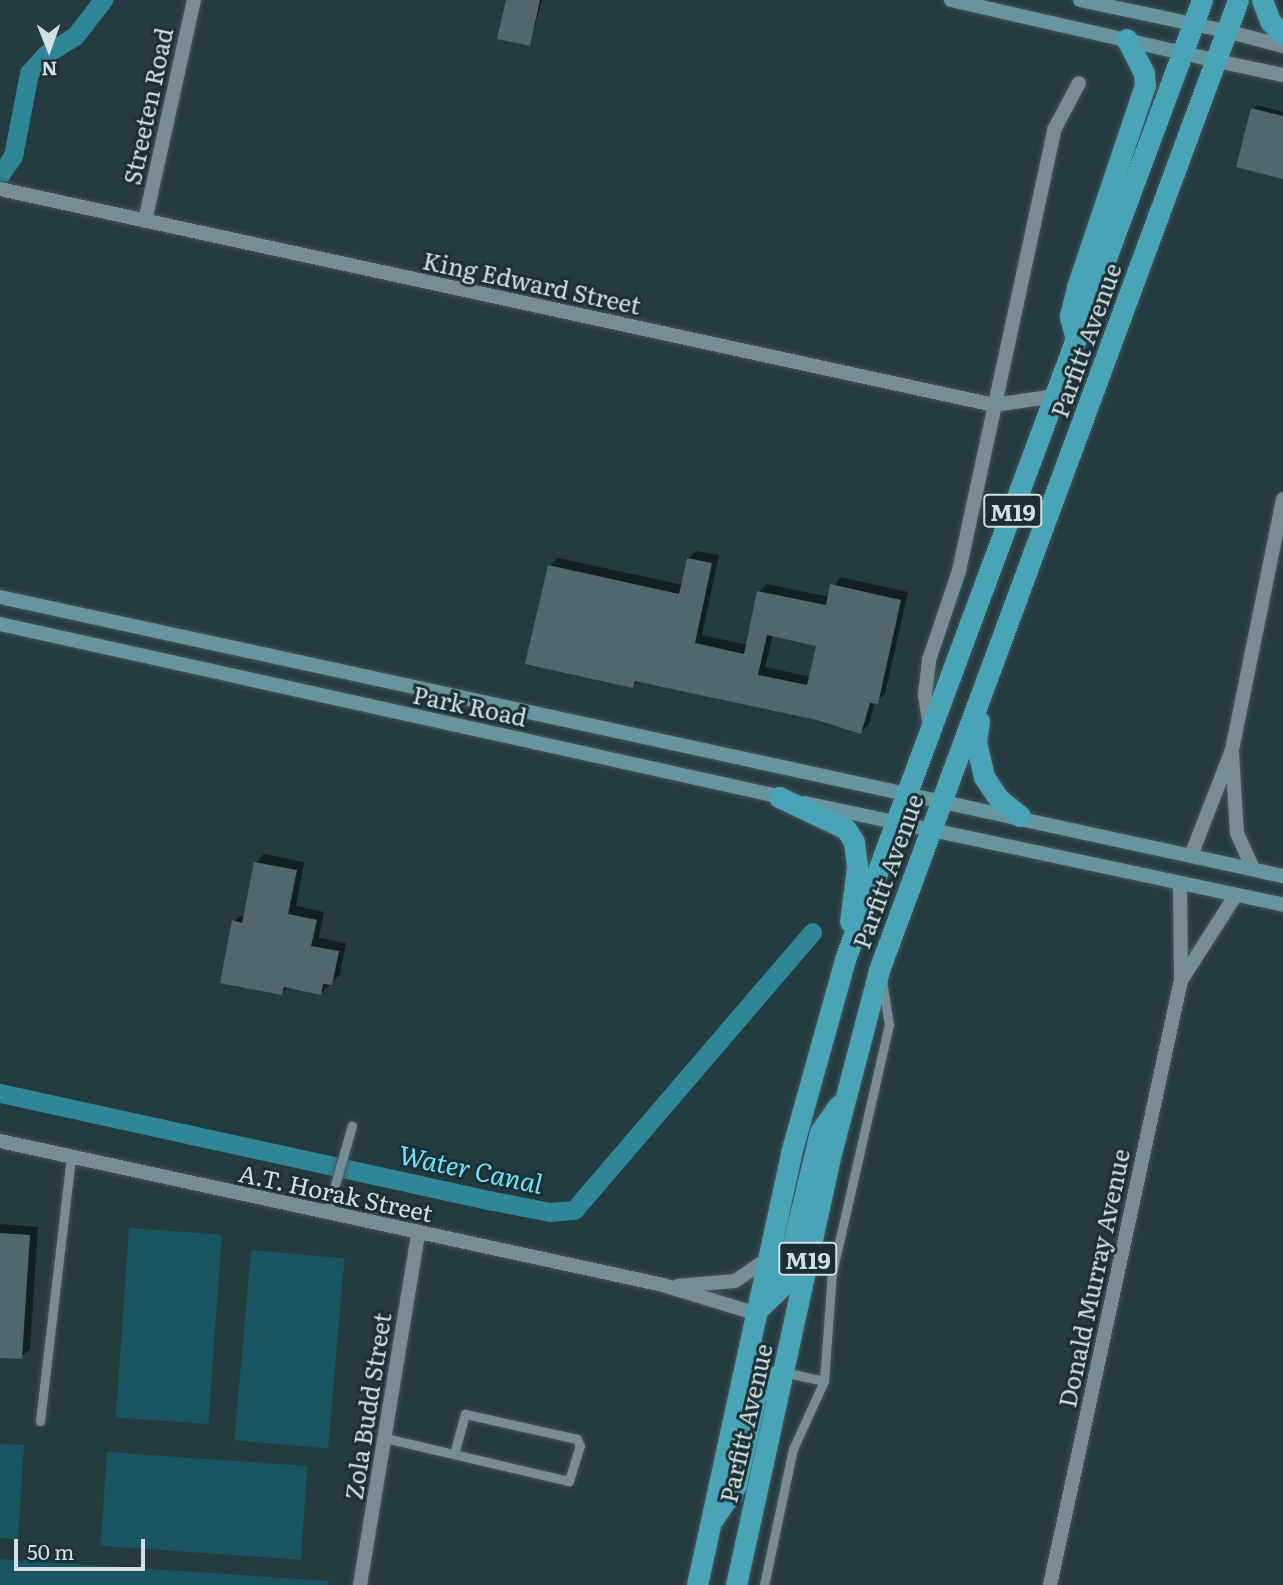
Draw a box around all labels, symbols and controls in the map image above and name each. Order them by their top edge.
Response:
north arrow [14,14,84,84]
street label: Streeten Road [116,25,178,187]
text: N [41,56,58,84]
street label: King Edward Street [420,245,644,319]
street label: Parfitt Avenue [1044,259,1126,421]
road number: M19 [983,491,1043,530]
street label: Park Road [410,679,530,731]
street label: Parfitt Avenue [846,790,928,952]
water label: Water Canal [396,1138,546,1198]
street label: Donald Murray Avenue [1052,1146,1134,1410]
street label: A.T. Horak Street [236,1157,436,1227]
road number: M19 [778,1240,838,1278]
street label: Zola Budd Street [338,1310,396,1502]
street label: Parfitt Avenue [713,1341,777,1505]
scale bar [18,1526,149,1570]
text: 50 m [27,1535,74,1566]

